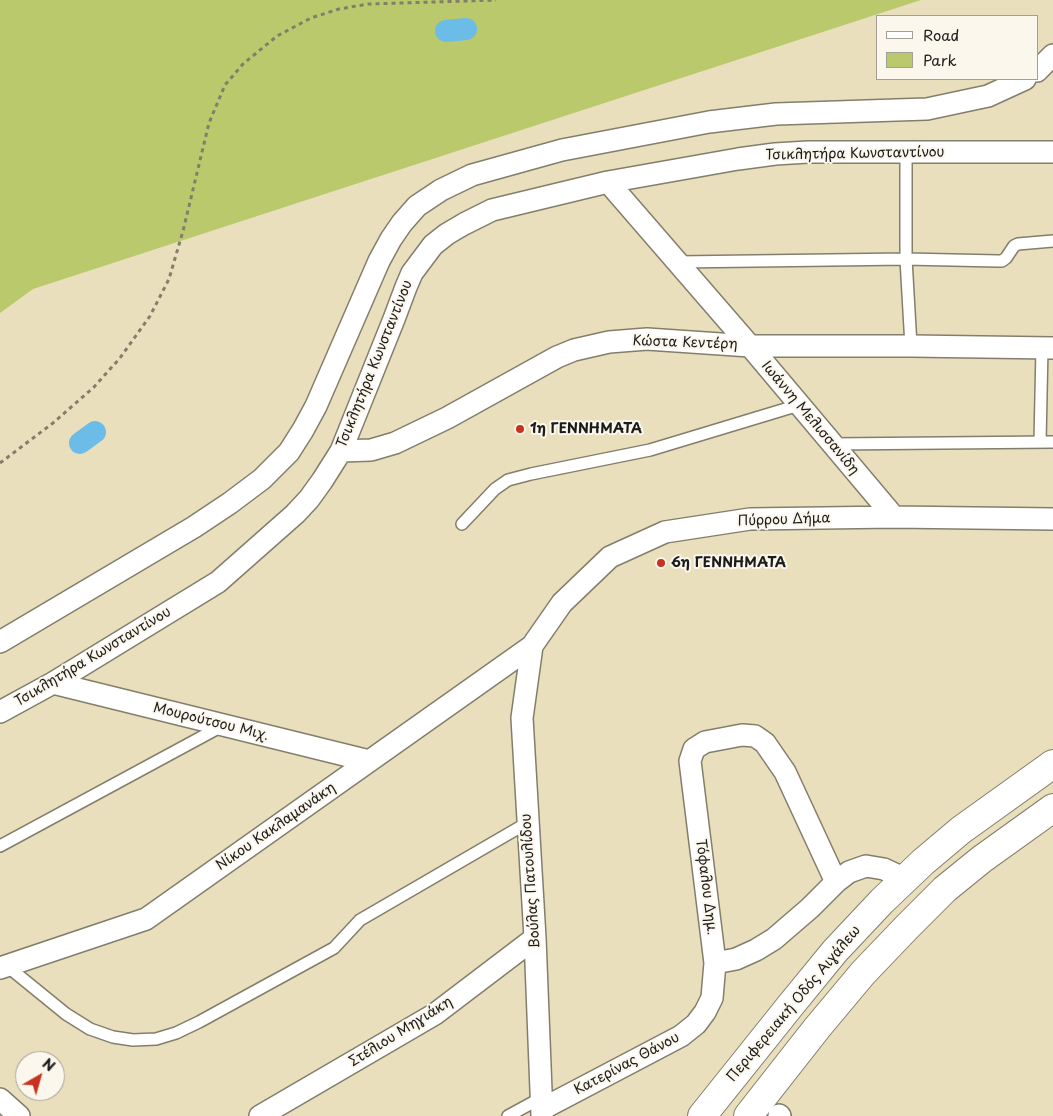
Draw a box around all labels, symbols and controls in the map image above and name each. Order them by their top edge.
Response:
legend [876,15,1038,80]
text: Road [923,23,959,46]
text: Park [923,48,957,71]
street label: Τσικλητήρα Κωνσταντίνου [765,144,945,164]
street label: Τσικλητήρα Κωνσταντίνου [334,278,416,450]
street label: Κώστα Κεντέρη [632,333,738,353]
street label: Ιωάννη Μελισσανίδη [758,358,862,478]
place label: 1η ΓΕΝΝΗΜΑΤΑ [530,421,642,437]
marker: 1η ΓΕΝΝΗΜΑΤΑ [514,423,526,435]
street label: Πύρρου Δήμα [737,510,831,530]
place label: 6η ΓΕΝΝΗΜΑΤΑ [671,555,786,571]
marker: 6η ΓΕΝΝΗΜΑΤΑ [655,557,667,569]
street label: Τσικλητήρα Κωνσταντίνου [12,604,174,710]
street label: Μουρούτσου Μιχ. [151,700,271,744]
street label: Νίκου Κακλαμανάκη [213,779,339,875]
street label: Βούλας Πατουλίδου [518,813,544,949]
street label: Τόφαλου Δημ. [692,838,720,936]
street label: Περιφερειακή Οδός Αιγάλεω [724,922,864,1086]
street label: Στέλιου Μηγιάκη [346,993,456,1071]
street label: Κατερίνας Θάνου [572,1029,682,1099]
north arrow [15,1051,65,1101]
text: N [38,1053,60,1076]

